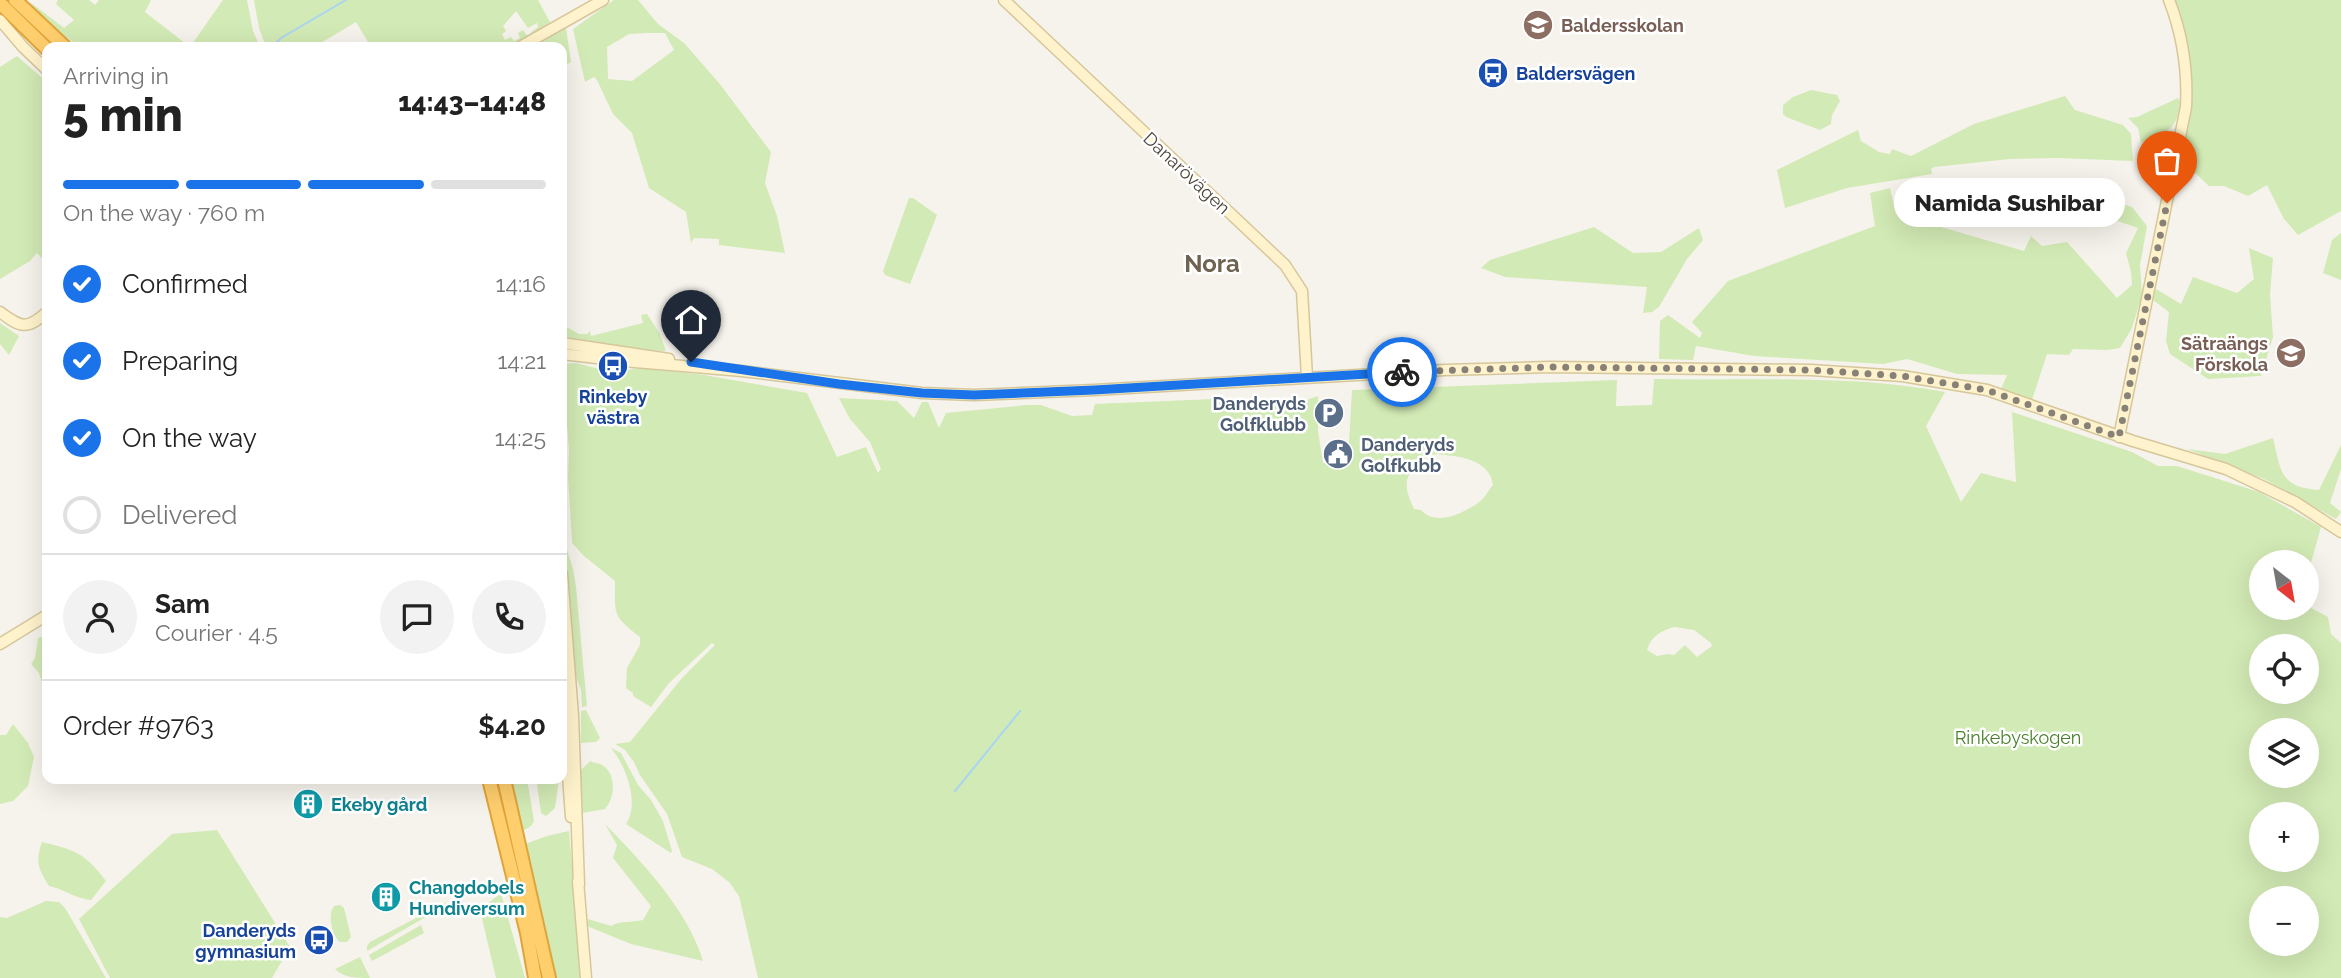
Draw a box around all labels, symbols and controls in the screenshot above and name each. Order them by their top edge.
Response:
school or university icon: Baldersskolan [1521,8,1555,42]
place label: Baldersskolan [1561,15,1684,36]
bus stop icon: Baldersvägen [1476,56,1510,90]
text: Arriving in [63,62,169,89]
place label: Baldersvägen [1516,63,1635,84]
text: 14:43–14:48 [398,87,546,117]
text: 5 min [63,88,183,142]
street label: Danarövägen [1139,128,1235,218]
pin [2137,131,2197,203]
icon: bag [2148,142,2186,180]
callout: Namida Sushibar [1894,178,2125,228]
text: Namida Sushibar [1915,189,2104,216]
text: On the way · 760 m [63,199,265,226]
district label: Nora [1184,249,1240,278]
icon: check [63,265,101,303]
text: Confirmed [122,269,248,299]
text: 14:16 [496,270,546,297]
pin [661,290,721,362]
icon: home [672,301,710,339]
place label: Sätraängs Förskola [2181,333,2268,375]
school or university icon: Sätraängs Förskola [2274,336,2308,370]
courier [1367,337,1437,407]
icon: check [63,342,101,380]
text: Preparing [122,346,238,376]
text: 14:21 [497,347,546,374]
bus stop icon: Rinkeby västra [596,349,630,383]
icon: bike [1383,353,1421,391]
place label: Rinkeby västra [579,386,647,428]
place label: Danderyds Golfklubb [1213,393,1306,435]
parking icon: Danderyds Golfklubb [1312,396,1346,430]
icon: check [63,419,101,457]
text: On the way [122,423,257,453]
text: 14:25 [495,424,546,451]
place label: Danderyds Golfkubb [1361,434,1455,476]
public building icon: Danderyds Golfkubb [1321,437,1355,471]
text: Delivered [122,500,237,530]
north arrow [2249,550,2319,620]
map controls [2249,550,2319,956]
button: person [63,580,137,654]
button: chat [380,580,454,654]
button: phone [472,580,546,654]
text: Sam [155,589,210,619]
text: Courier · 4.5 [155,619,278,646]
button: locate [2249,634,2319,704]
text: Order #9763 [63,711,214,741]
text: $4.20 [478,711,546,741]
button: layers [2249,718,2319,788]
park label: Rinkebyskogen [1955,727,2081,748]
building icon: Ekeby gård [291,787,325,821]
place label: Ekeby gård [331,794,427,815]
button: + [2249,802,2319,872]
place label: Changdobels Hundiversum [409,877,525,919]
building icon: Changdobels Hundiversum [369,880,403,914]
button: − [2249,886,2319,956]
place label: Danderyds gymnasium [195,920,296,962]
bus stop icon: Danderyds gymnasium [302,923,336,957]

